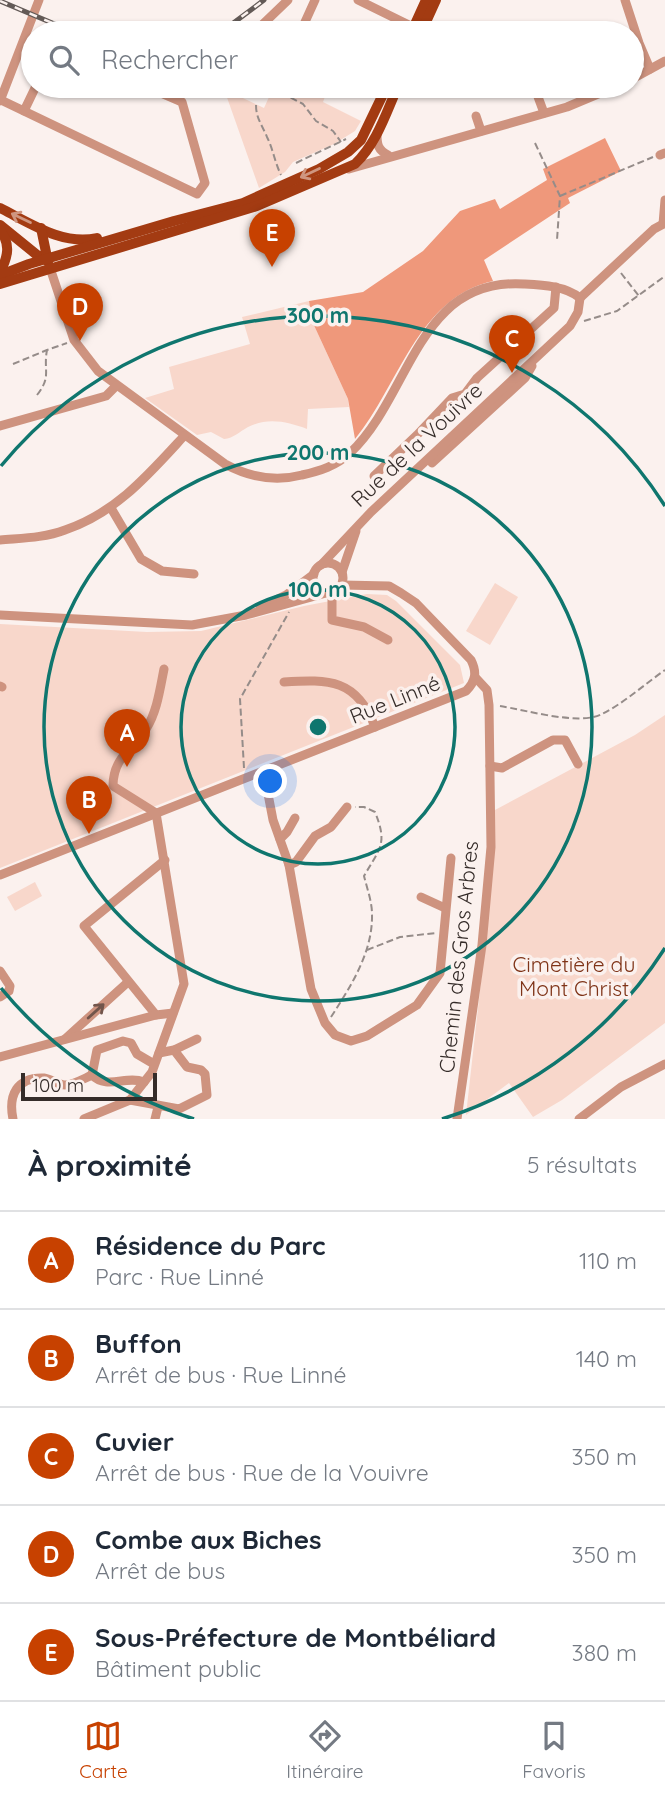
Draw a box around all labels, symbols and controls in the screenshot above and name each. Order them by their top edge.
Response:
search box [21,21,644,98]
icon: search [45,41,83,79]
text: Rechercher [101,43,238,76]
one-way arrow [300,167,321,180]
pin: E [249,209,295,267]
one-way arrow [11,211,32,225]
pin: D [57,283,103,341]
text: 300 m [287,302,349,328]
pin: C [489,315,535,373]
street label: Rue de la Vouivre [345,377,487,512]
text: 200 m [287,439,349,465]
text: 100 m [288,576,348,602]
street label: Rue Linné [346,669,444,729]
pin: A [104,709,150,767]
centre of rings [306,715,330,739]
your location [253,764,287,798]
pin: B [66,776,112,834]
street label: Chemin des Gros Arbres [433,839,483,1074]
park label: Cimetière du Mont Christ [513,951,635,1001]
one-way arrow [87,1003,105,1019]
scale bar [21,1070,158,1102]
text: 100 m [32,1073,84,1097]
text: À proximité [28,1146,192,1184]
text: 5 résultats [527,1150,637,1179]
text: Résidence du Parc [95,1229,325,1262]
text: A [44,1246,58,1275]
text: 110 m [579,1246,637,1275]
text: Parc · Rue Linné [95,1262,264,1291]
text: Buffon [95,1327,182,1360]
text: B [43,1344,59,1373]
text: 140 m [576,1344,637,1373]
text: Arrêt de bus · Rue Linné [95,1360,347,1389]
text: Cuvier [95,1425,174,1458]
text: C [44,1442,58,1471]
text: 350 m [571,1442,637,1471]
text: Arrêt de bus · Rue de la Vouivre [95,1458,429,1487]
text: Combe aux Biches [95,1523,322,1556]
text: D [43,1540,59,1569]
text: 350 m [571,1540,637,1569]
text: Arrêt de bus [95,1556,225,1585]
text: Sous-Préfecture de Montbéliard [95,1621,496,1654]
text: E [44,1638,58,1667]
text: 380 m [572,1638,637,1667]
text: Bâtiment public [95,1654,261,1683]
tab: Carte [79,1717,128,1783]
tab: Itinéraire [286,1717,364,1783]
tab: Favoris [522,1717,586,1783]

